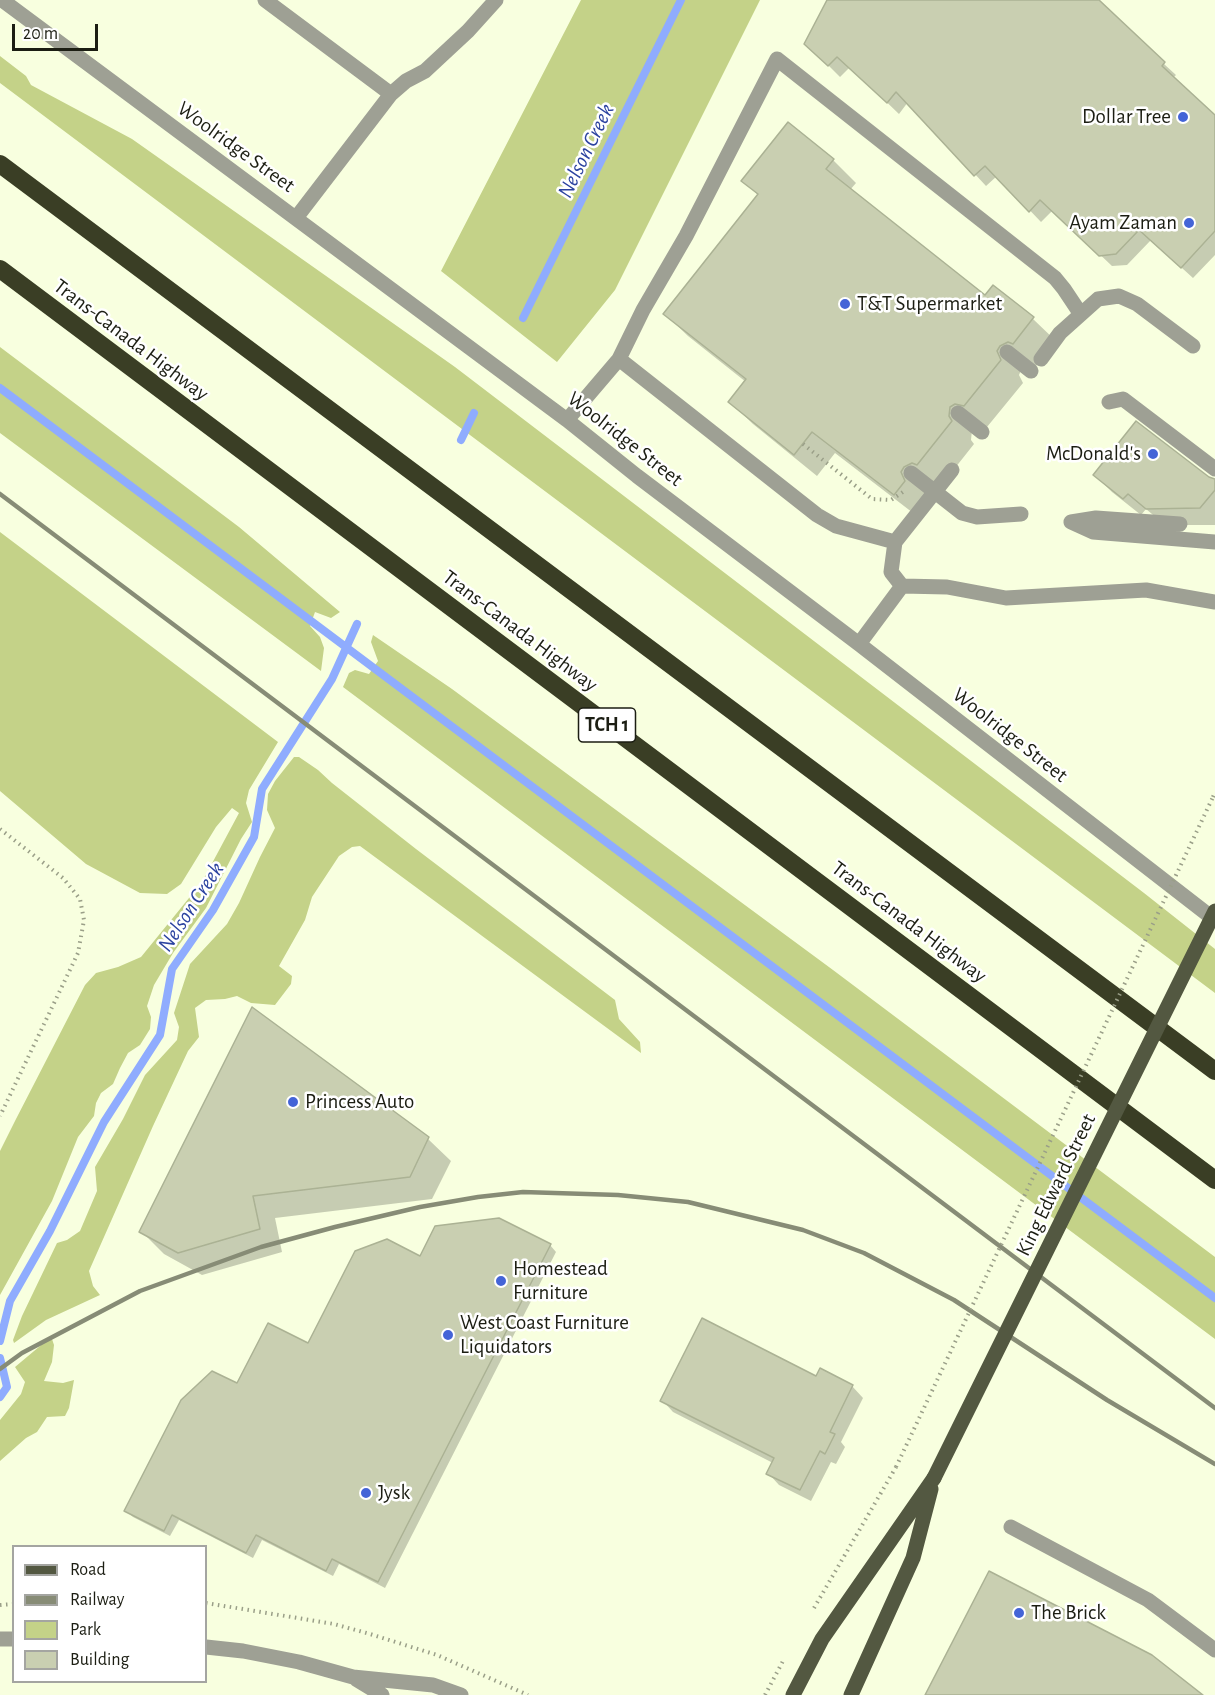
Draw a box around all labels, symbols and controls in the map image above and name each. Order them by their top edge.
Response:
scale bar [15,12,100,50]
text: 20 m [23,25,58,43]
street label: Woolridge Street [172,96,300,198]
water label: Nelson Creek [552,100,620,202]
place label: Dollar Tree [1082,104,1171,130]
marker: Dollar Tree [1176,110,1190,124]
place label: Ayam Zaman [1069,210,1177,236]
marker: Ayam Zaman [1182,216,1196,230]
street label: Trans-Canada Highway [49,274,213,406]
place label: T&T Supermarket [857,291,1002,317]
marker: T&T Supermarket [838,297,852,311]
street label: Woolridge Street [562,386,688,492]
place label: McDonald's [1046,441,1141,467]
marker: McDonald's [1146,447,1160,461]
street label: Trans-Canada Highway [438,565,602,697]
street label: Woolridge Street [947,682,1073,788]
road number: TCH 1 [578,708,636,742]
street label: Trans-Canada Highway [827,856,991,988]
water label: Nelson Creek [152,857,230,957]
place label: Princess Auto [305,1089,414,1115]
marker: Princess Auto [286,1095,300,1109]
street label: King Edward Street [1011,1110,1101,1260]
place label: Homestead Furniture [513,1256,608,1306]
marker: Homestead Furniture [494,1274,508,1288]
place label: West Coast Furniture Liquidators [460,1310,629,1360]
marker: West Coast Furniture Liquidators [441,1328,455,1342]
place label: Jysk [378,1480,410,1506]
marker: Jysk [359,1486,373,1500]
legend [12,1545,207,1683]
text: Road [70,1561,106,1579]
text: Railway [70,1591,124,1609]
place label: The Brick [1031,1600,1106,1626]
marker: The Brick [1012,1606,1026,1620]
text: Park [70,1621,101,1639]
text: Building [70,1651,129,1669]

